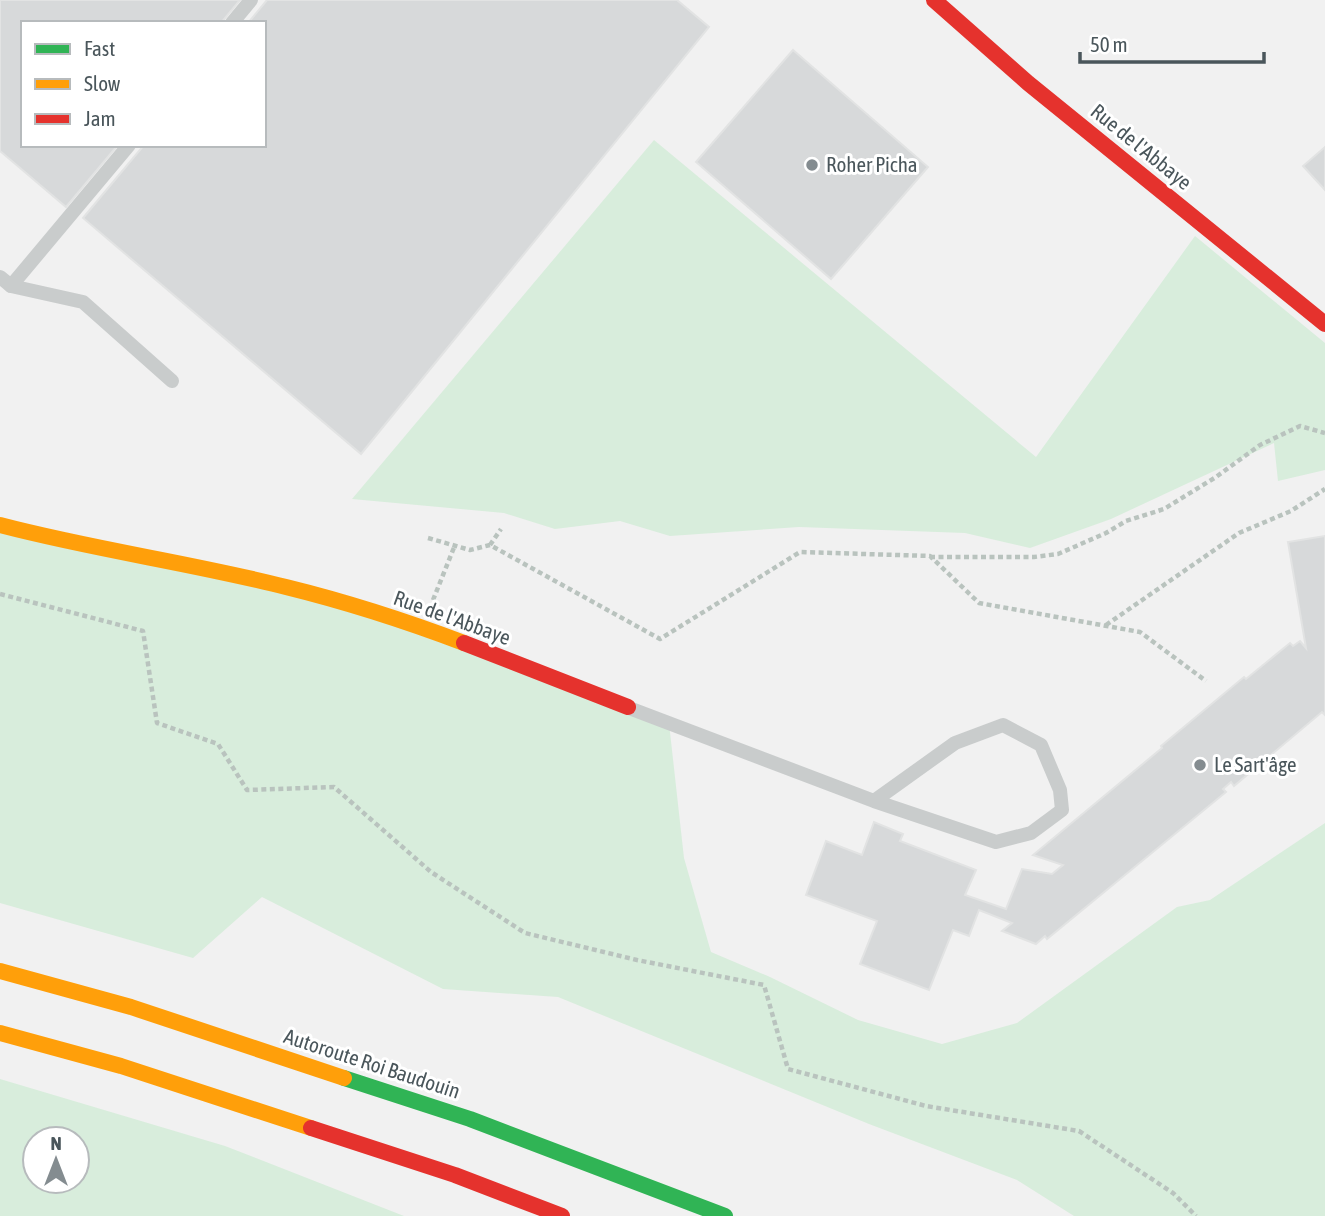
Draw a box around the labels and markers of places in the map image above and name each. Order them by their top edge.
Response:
place label: Roher Picha [826,152,918,176]
marker: Roher Picha [804,157,820,173]
place label: Le Sart'âge [1214,752,1297,776]
marker: Le Sart'âge [1192,757,1208,773]

